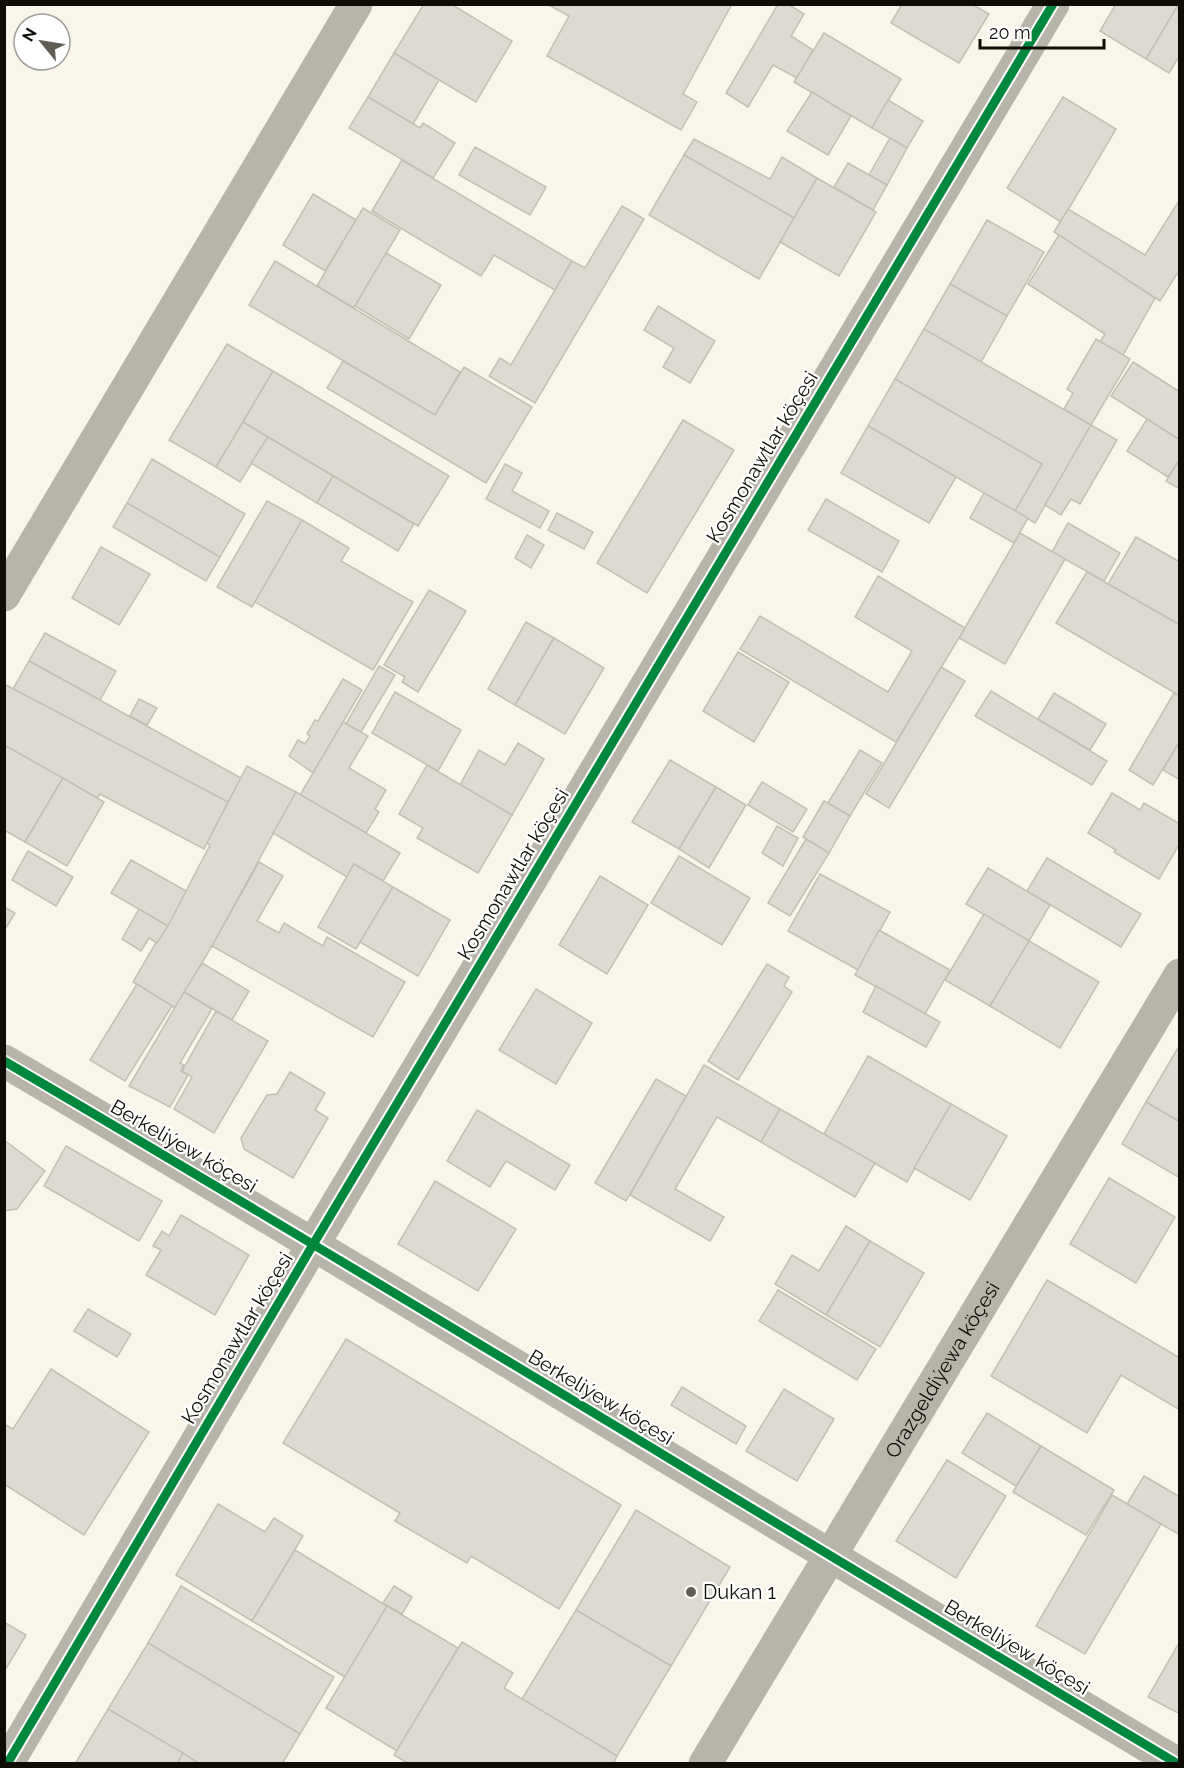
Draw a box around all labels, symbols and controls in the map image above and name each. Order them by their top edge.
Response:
north arrow [12,12,72,72]
scale bar [980,12,1104,50]
text: 20 m [989,22,1031,43]
text: N [18,25,41,45]
street label: Kosmonawtlar köçesi [701,367,823,547]
street label: Kosmonawtlar köçesi [452,784,574,964]
street label: Berkeliýew köçesi [107,1094,261,1198]
street label: Kosmonawtlar köçesi [176,1248,298,1428]
street label: Orazgeldiýewa köçesi [880,1277,1005,1462]
street label: Berkeliýew köçesi [524,1344,678,1450]
place label: Dukan 1 [703,1580,776,1604]
marker: Dukan 1 [684,1585,698,1599]
street label: Berkeliýew köçesi [940,1594,1094,1700]

